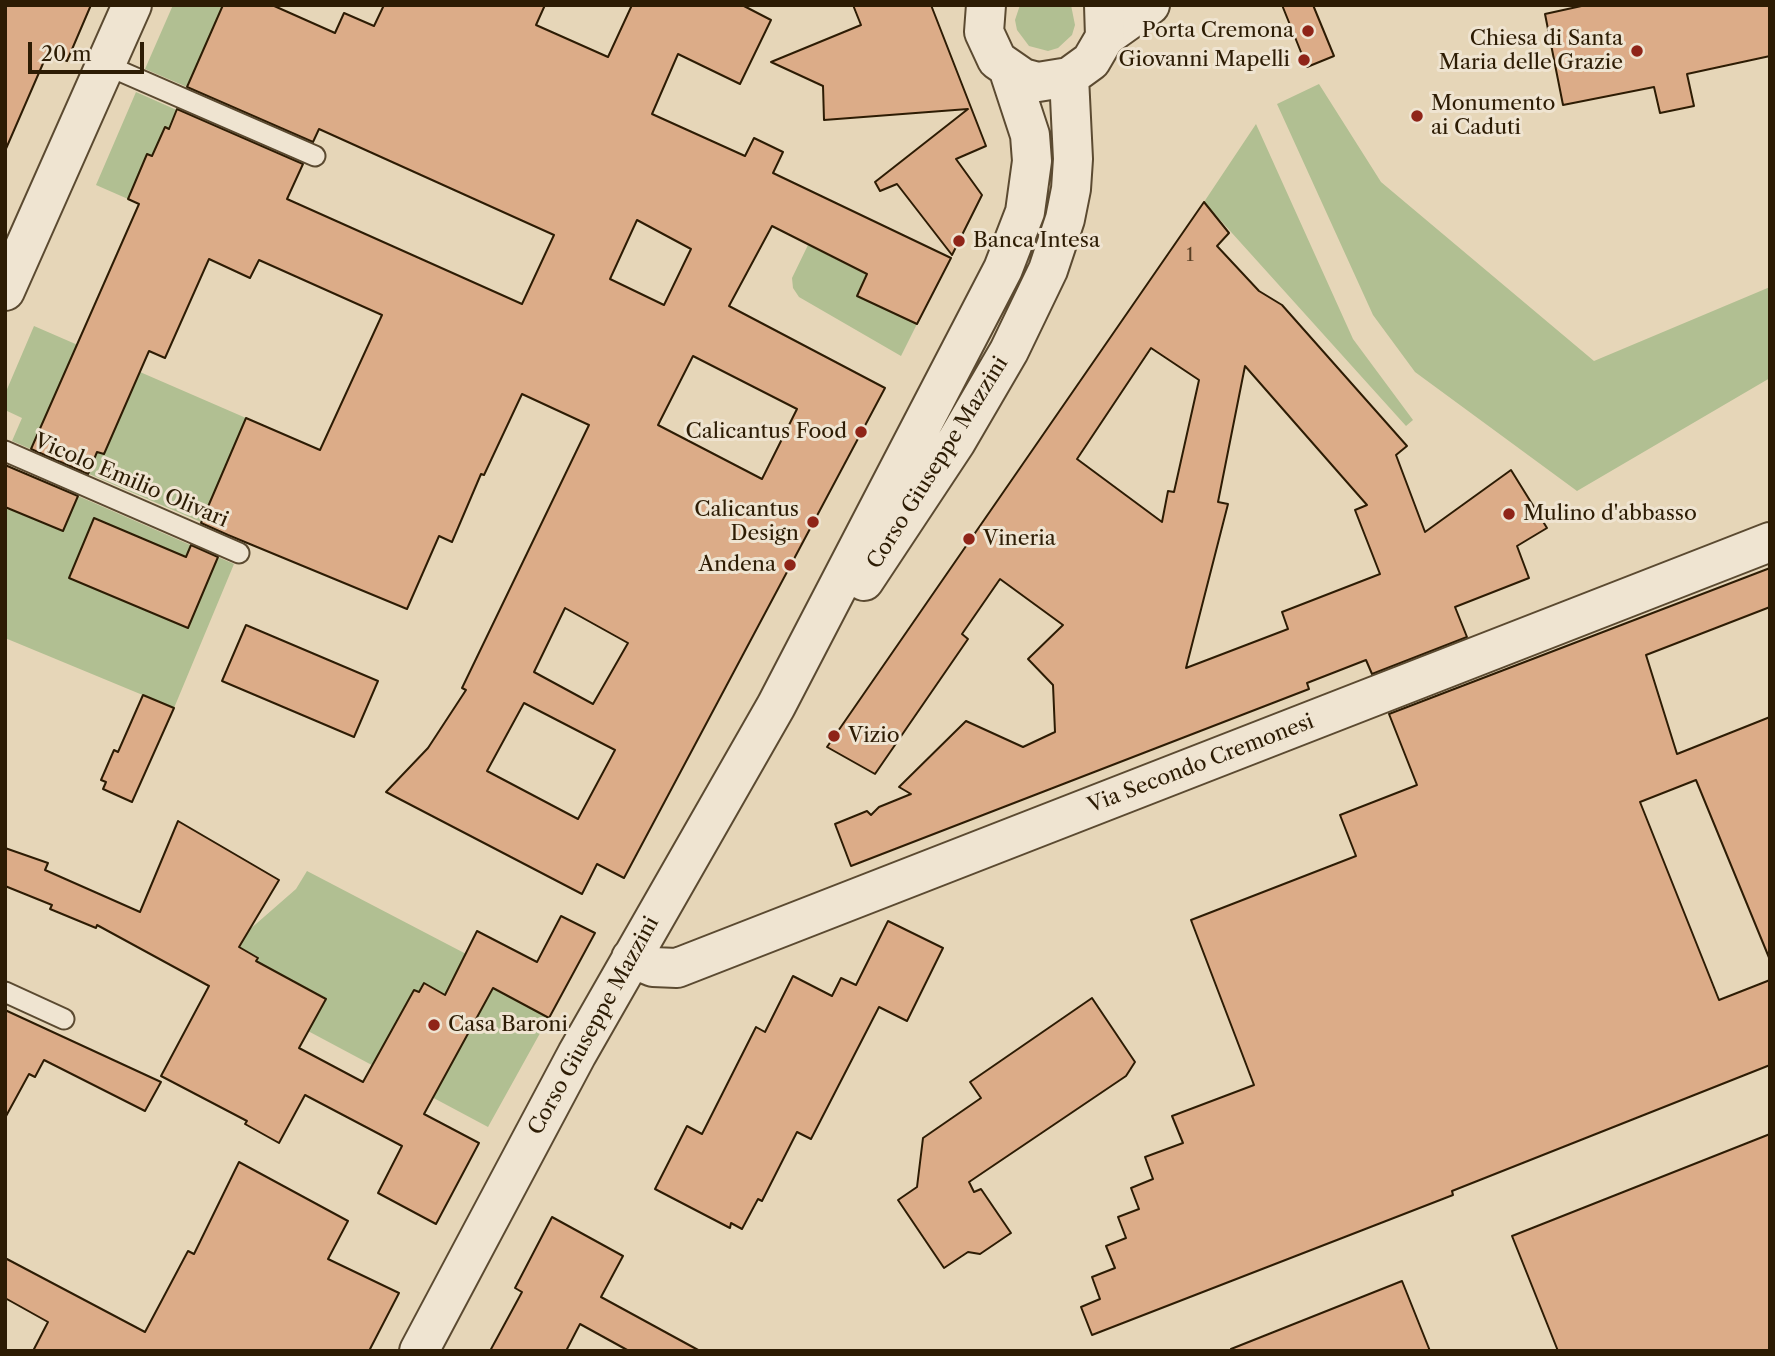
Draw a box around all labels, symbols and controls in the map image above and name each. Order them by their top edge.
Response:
place label: Porta Cremona [1142,18,1294,44]
marker: Porta Cremona [1300,23,1316,39]
place label: Chiesa di Santa Maria delle Grazie [1439,26,1623,76]
scale bar [32,28,147,72]
text: 20 m [41,41,92,66]
marker: Chiesa di Santa Maria delle Grazie [1629,43,1645,59]
place label: Giovanni Mapelli [1119,47,1290,73]
marker: Giovanni Mapelli [1296,52,1312,68]
place label: Monumento ai Caduti [1431,91,1555,141]
marker: Monumento ai Caduti [1409,108,1425,124]
place label: Banca Intesa [973,228,1100,254]
marker: Banca Intesa [951,233,967,249]
house number: 1 [1186,245,1194,267]
street label: Corso Giuseppe Mazzini [862,352,1014,574]
place label: Calicantus Food [685,419,847,445]
marker: Calicantus Food [853,424,869,440]
street label: Vicolo Emilio Olivari [30,429,232,533]
place label: Calicantus Design [694,497,799,547]
place label: Mulino d'abbasso [1523,501,1697,527]
marker: Mulino d'abbasso [1501,506,1517,522]
marker: Calicantus Design [805,514,821,530]
place label: Vineria [983,526,1056,552]
marker: Vineria [961,531,977,547]
place label: Andena [699,552,776,578]
marker: Andena [782,557,798,573]
street label: Via Secondo Cremonesi [1084,709,1318,819]
place label: Vizio [848,723,900,749]
marker: Vizio [826,728,842,744]
street label: Corso Giuseppe Mazzini [523,912,665,1140]
place label: Casa Baroni [448,1012,568,1038]
marker: Casa Baroni [426,1017,442,1033]

